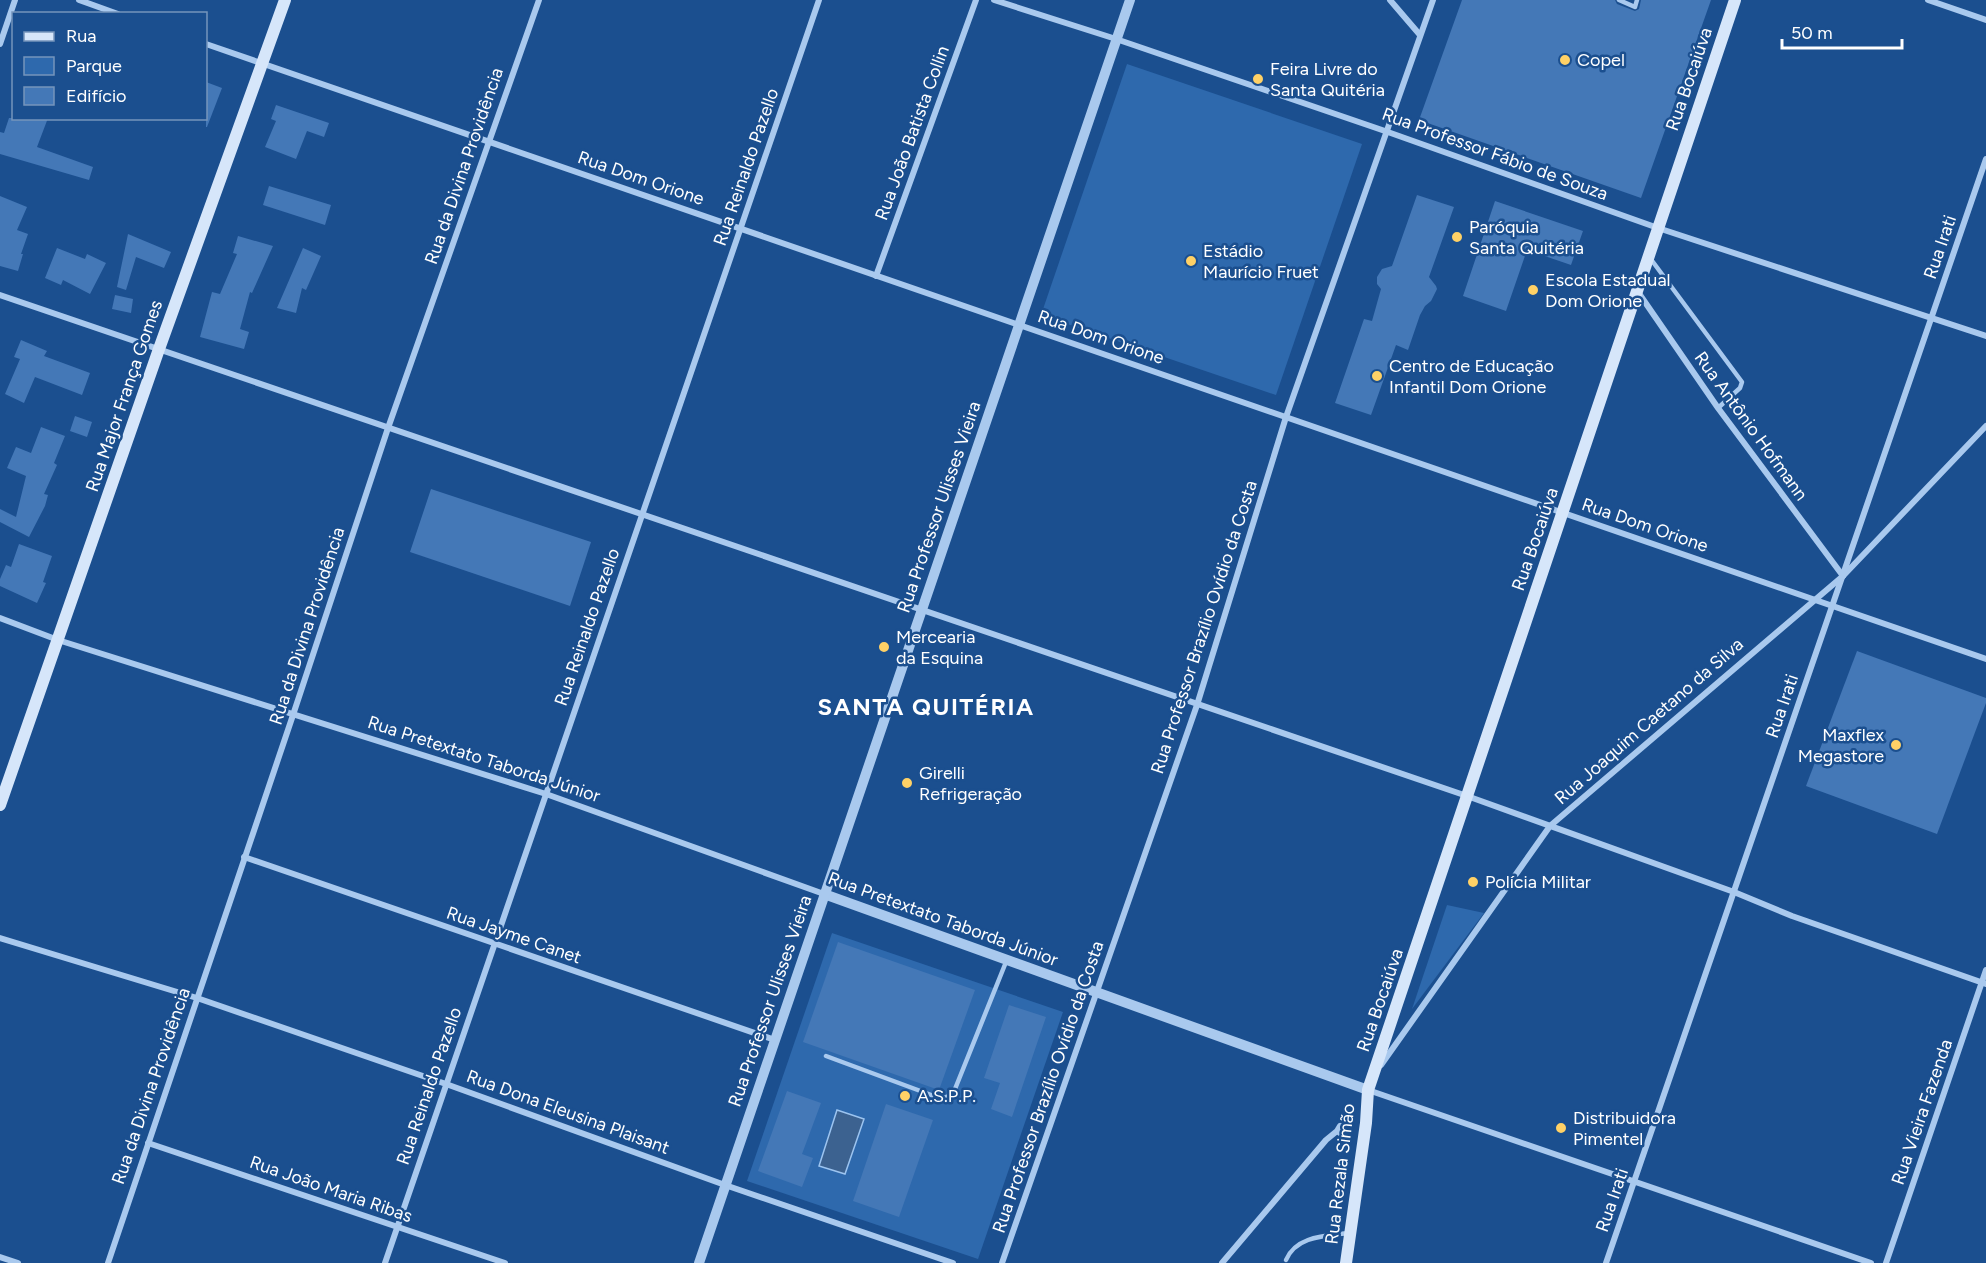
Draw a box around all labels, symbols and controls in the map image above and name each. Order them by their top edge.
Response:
legend [12,12,207,120]
scale bar [1782,12,1902,50]
text: 50 m [1791,22,1833,44]
street label: Rua Bocaiúva [1661,24,1717,134]
text: Rua [66,25,97,47]
street label: Rua João Batista Collin [870,43,954,223]
place label: Copel [1577,49,1625,71]
marker: Copel [1558,53,1572,67]
text: Parque [66,55,122,77]
place label: Feira Livre do Santa Quitéria [1270,58,1385,101]
street label: Rua da Divina Providência [420,65,508,267]
marker: Feira Livre do Santa Quitéria [1251,72,1265,86]
text: Edifício [66,85,127,107]
street label: Rua Reinaldo Pazello [709,85,783,249]
street label: Rua Professor Fábio de Souza [1379,103,1611,205]
street label: Rua Dom Orione [575,146,707,210]
street label: Rua Irati [1919,212,1961,282]
place label: Paróquia Santa Quitéria [1469,216,1584,259]
marker: Paróquia Santa Quitéria [1450,230,1464,244]
place label: Estádio Maurício Fruet [1203,240,1319,283]
marker: Estádio Maurício Fruet [1184,254,1198,268]
place label: Escola Estadual Dom Orione [1545,269,1671,312]
marker: Escola Estadual Dom Orione [1526,283,1540,297]
street label: Rua Major França Gomes [81,297,167,495]
street label: Rua Dom Orione [1035,305,1167,369]
street label: Rua Antônio Hofmann [1690,347,1812,505]
place label: Centro de Educação Infantil Dom Orione [1389,355,1554,398]
marker: Centro de Educação Infantil Dom Orione [1370,369,1384,383]
street label: Rua Professor Ulisses Vieira [892,398,986,616]
street label: Rua Professor Brazílio Ovídio da Costa [1146,477,1262,777]
street label: Rua Bocaiúva [1507,484,1563,594]
street label: Rua Dom Orione [1579,493,1711,557]
street label: Rua da Divina Providência [265,524,349,728]
street label: Rua Reinaldo Pazello [550,545,624,709]
place label: Mercearia da Esquina [896,626,983,669]
street label: Rua Joaquim Caetano da Silva [1550,633,1748,809]
marker: Mercearia da Esquina [877,640,891,654]
street label: Rua Irati [1761,671,1803,741]
district label: SANTA QUITÉRIA [817,692,1035,721]
street label: Rua Pretextato Taborda Júnior [365,711,603,807]
place label: Maxflex Megastore [1798,724,1884,767]
marker: Maxflex Megastore [1889,738,1903,752]
place label: Girelli Refrigeração [919,762,1022,805]
marker: Girelli Refrigeração [900,776,914,790]
street label: Rua Pretextato Taborda Júnior [825,867,1061,971]
place label: Polícia Militar [1485,871,1591,893]
marker: Polícia Militar [1466,875,1480,889]
street label: Rua Professor Ulisses Vieira [723,892,817,1110]
street label: Rua Jayme Canet [444,902,584,968]
street label: Rua Professor Brazílio Ovídio da Costa [988,938,1108,1236]
street label: Rua Bocaiúva [1352,945,1408,1055]
street label: Rua da Divina Providência [107,985,195,1187]
street label: Rua Reinaldo Pazello [392,1004,466,1168]
street label: Rua Vieira Fazenda [1887,1036,1957,1188]
street label: Rua Dona Eleusina Plaisant [464,1065,673,1159]
place label: A.S.P.P. [917,1085,976,1107]
marker: A.S.P.P. [898,1089,912,1103]
street label: Rua Rezala Simão [1320,1102,1360,1246]
place label: Distribuidora Pimentel [1573,1107,1676,1150]
marker: Distribuidora Pimentel [1554,1121,1568,1135]
street label: Rua João Maria Ribas [247,1151,415,1227]
street label: Rua Irati [1591,1165,1633,1235]

